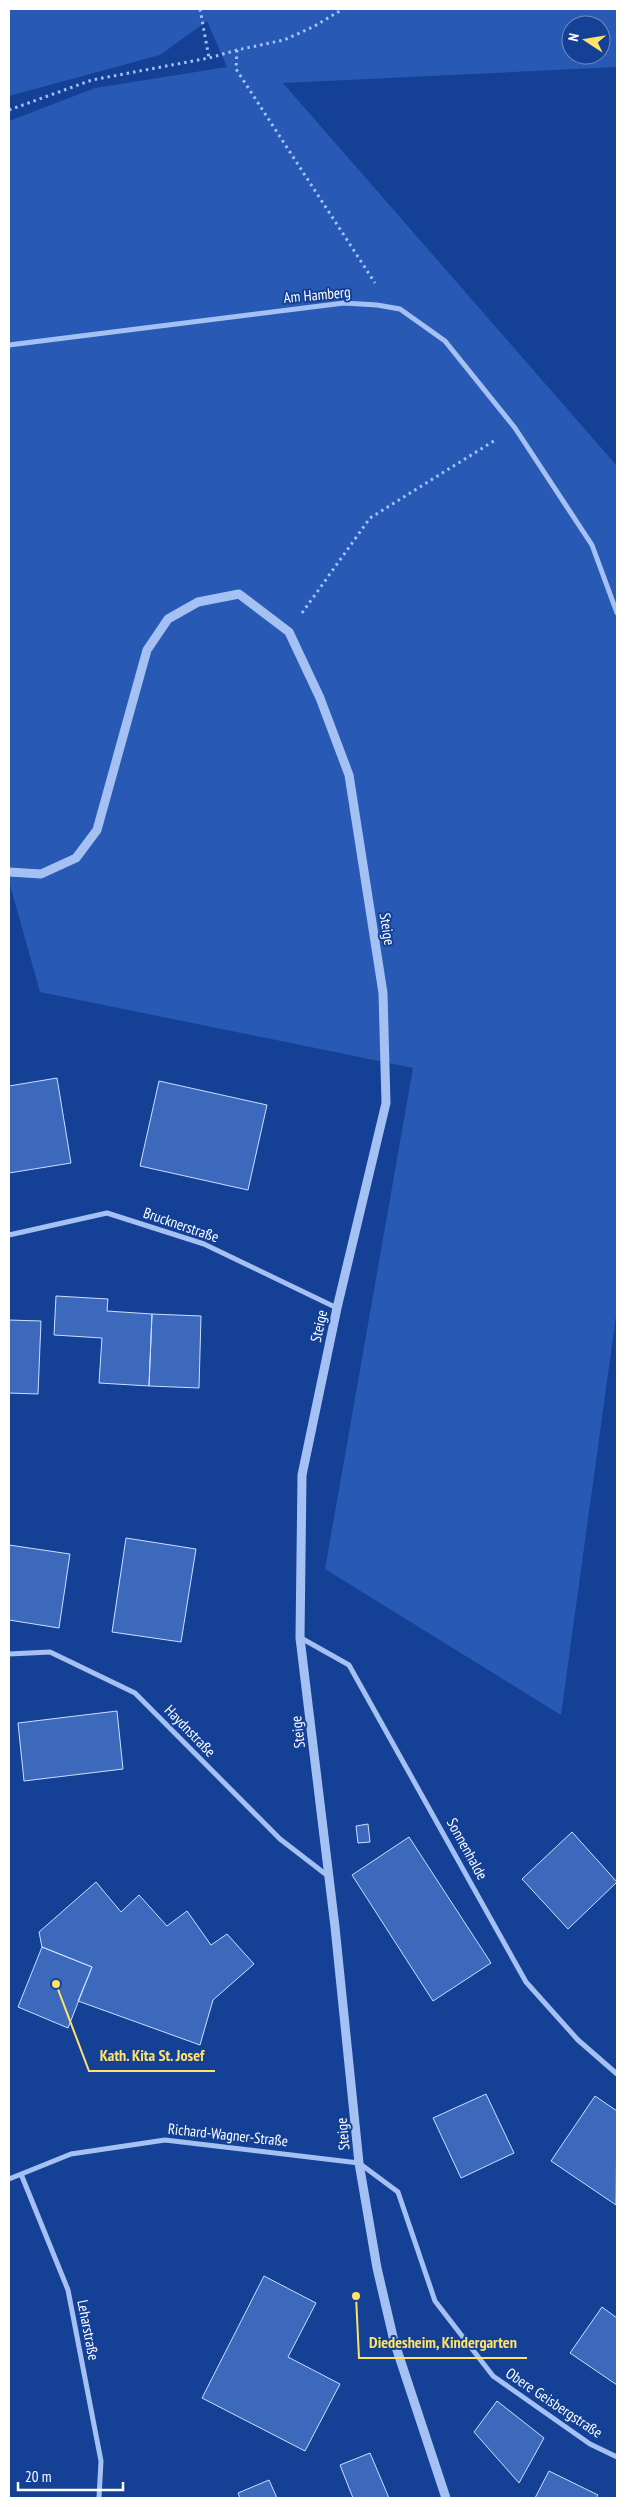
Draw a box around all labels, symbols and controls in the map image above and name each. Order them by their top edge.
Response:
north arrow [561,15,611,65]
text: N [564,32,583,43]
street label: Am Hamberg [283,282,351,307]
street label: Steige [376,911,399,946]
street label: Brucknerstraße [141,1203,221,1246]
street label: Steige [306,1308,331,1344]
street label: Haydnstraße [161,1700,220,1761]
street label: Steige [286,1715,309,1749]
street label: Sonnenhalde [443,1815,492,1883]
callout: Kath. Kita St. Josef [89,2040,215,2071]
text: Kath. Kita St. Josef [100,2045,205,2065]
street label: Steige [332,2117,353,2151]
street label: Richard-Wagner-Straße [167,2119,289,2150]
street label: Leharstraße [73,2298,104,2362]
callout: Diedesheim, Kindergarten [359,2327,527,2358]
text: Diedesheim, Kindergarten [369,2332,517,2352]
street label: Obere Geisbergstraße [502,2363,606,2442]
scale bar [18,2460,122,2492]
text: 20 m [25,2467,51,2486]

